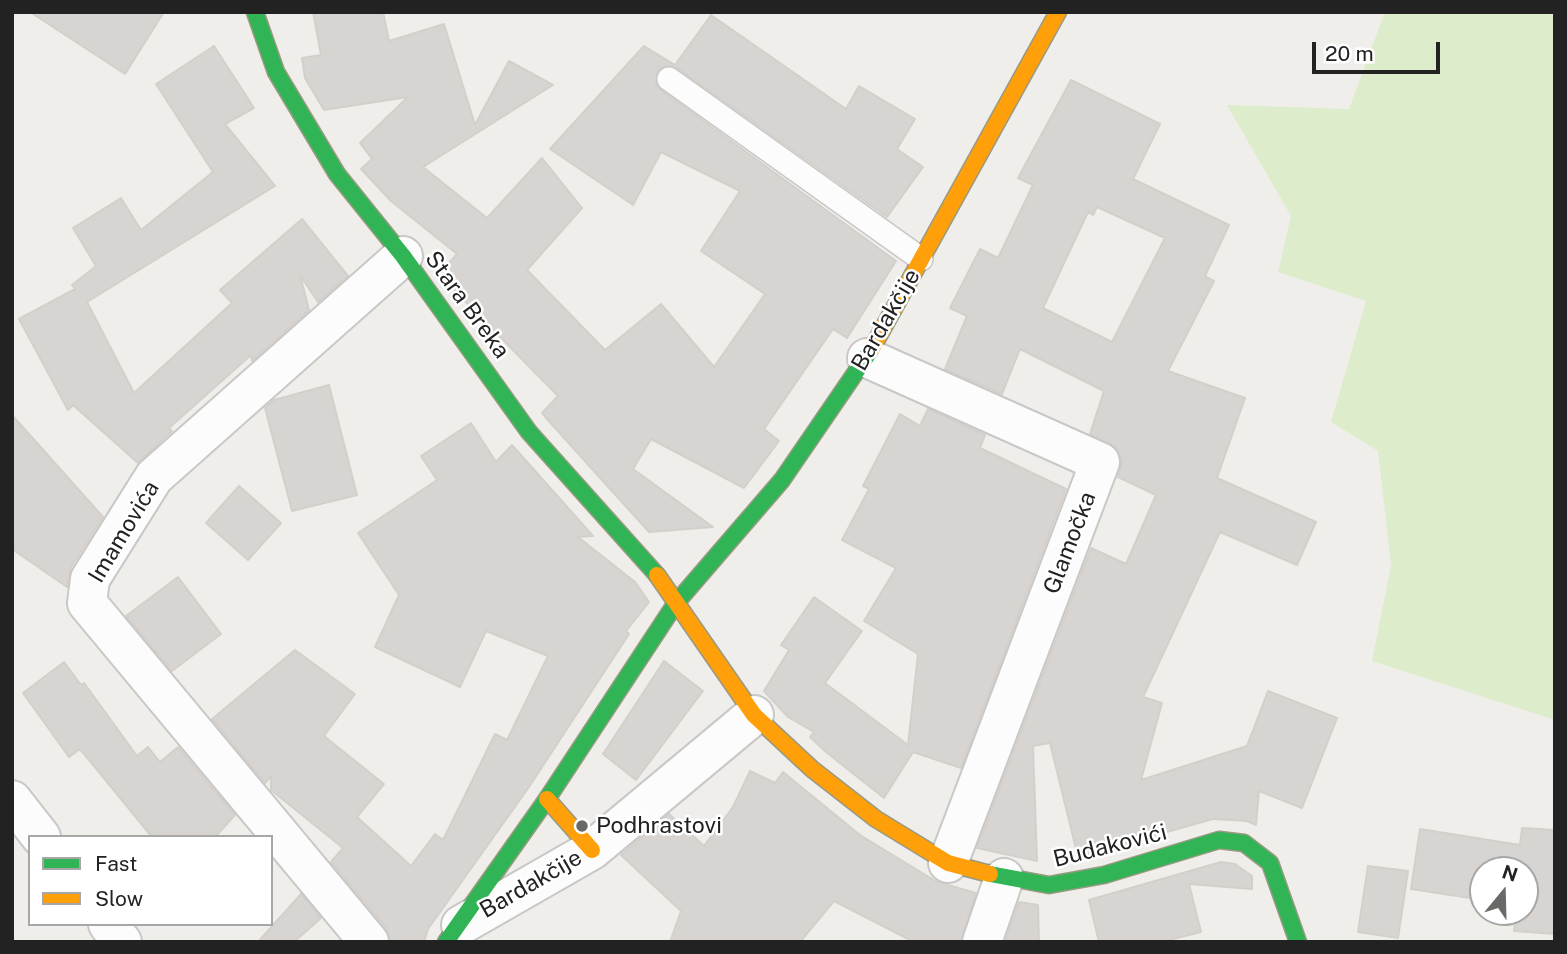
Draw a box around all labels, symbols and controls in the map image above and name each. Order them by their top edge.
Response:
scale bar [1315,28,1443,72]
text: 20 m [1325,41,1374,66]
street label: Stara Breka [419,246,515,364]
street label: Bardakčije [846,264,926,376]
street label: Imamovića [83,476,165,588]
street label: Glamočka [1038,488,1102,598]
place label: Podhrastovi [596,812,722,840]
marker: Podhrastovi [574,818,590,834]
street label: Budakovići [1050,819,1170,873]
legend [28,835,273,926]
street label: Bardakčije [475,844,587,924]
text: Fast [95,851,137,876]
north arrow [1469,856,1539,926]
text: N [1500,860,1521,886]
text: Slow [95,886,143,911]

